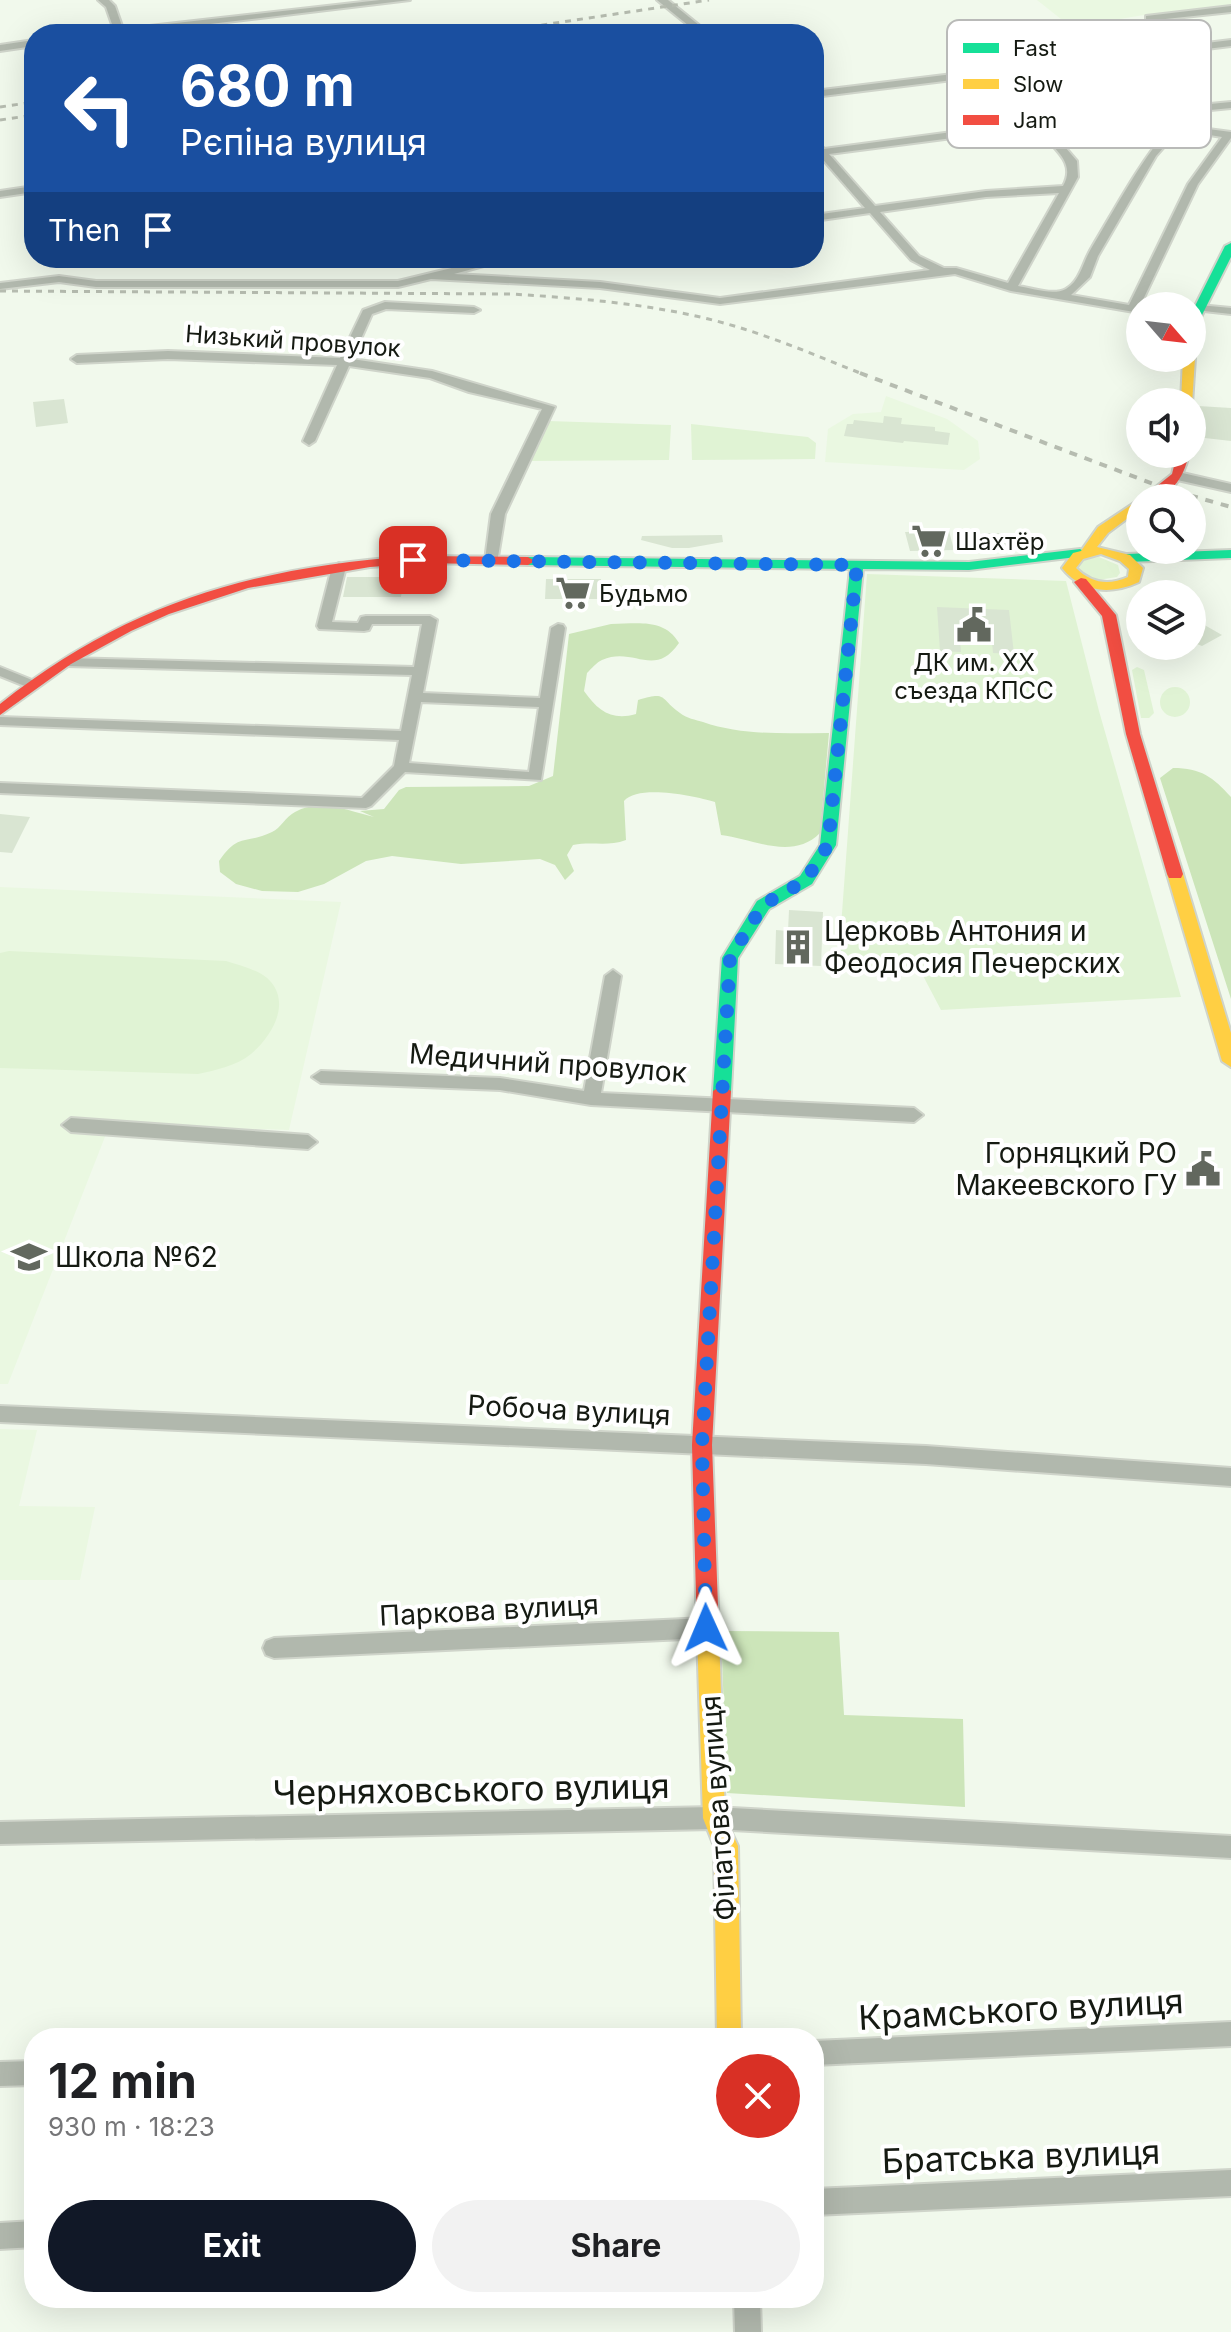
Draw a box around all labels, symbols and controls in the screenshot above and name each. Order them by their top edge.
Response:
legend [947,20,1211,148]
text: Fast [1013,35,1057,61]
text: 680 m [180,52,355,120]
icon: left [48,56,152,160]
text: Slow [1013,71,1063,97]
text: Jam [1013,107,1057,133]
text: Рєпіна вулиця [180,120,427,164]
icon: arrive [136,208,180,252]
text: Then [48,212,120,248]
north arrow [1126,292,1206,372]
map controls [1126,292,1206,660]
street label: Низький провулок [184,319,402,363]
button: sound [1126,388,1206,468]
button: search [1126,484,1206,564]
supermarket icon: Шахтёр [910,522,948,560]
pin [379,526,447,594]
place label: Шахтёр [955,527,1045,556]
icon: arrive [391,538,435,582]
supermarket icon: Будьмо [554,574,592,612]
place label: Будьмо [599,579,688,608]
button: layers [1126,580,1206,660]
public building icon: ДК им. XX съезда КПСС [955,606,993,644]
place label: ДК им. XX съезда КПСС [894,648,1054,705]
place label: Церковь Антония и Феодосия Печерских [824,914,1121,980]
building icon: Церковь Антония и Феодосия Печерских [779,928,817,966]
street label: Медичний провулок [408,1036,688,1090]
place label: Горняцкий РО Макеевского ГУ [955,1136,1177,1202]
public building icon: Горняцкий РО Макеевского ГУ [1184,1150,1222,1188]
school or university icon: Школа №62 [10,1238,48,1276]
place label: Школа №62 [55,1240,218,1274]
street label: Робоча вулиця [467,1388,671,1432]
position arrow [664,1586,748,1670]
street label: Паркова вулиця [378,1587,600,1633]
street label: Філатова вулиця [693,1694,743,1922]
street label: Черняховського вулиця [272,1765,670,1813]
street label: Крамського вулиця [857,1980,1185,2038]
text: 12 min [48,2051,197,2110]
button: close [716,2054,800,2138]
text: 930 m · 18:23 [48,2111,215,2142]
street label: Братська вулиця [881,2131,1161,2181]
button: Exit [48,2200,416,2292]
button: Share [432,2200,800,2292]

